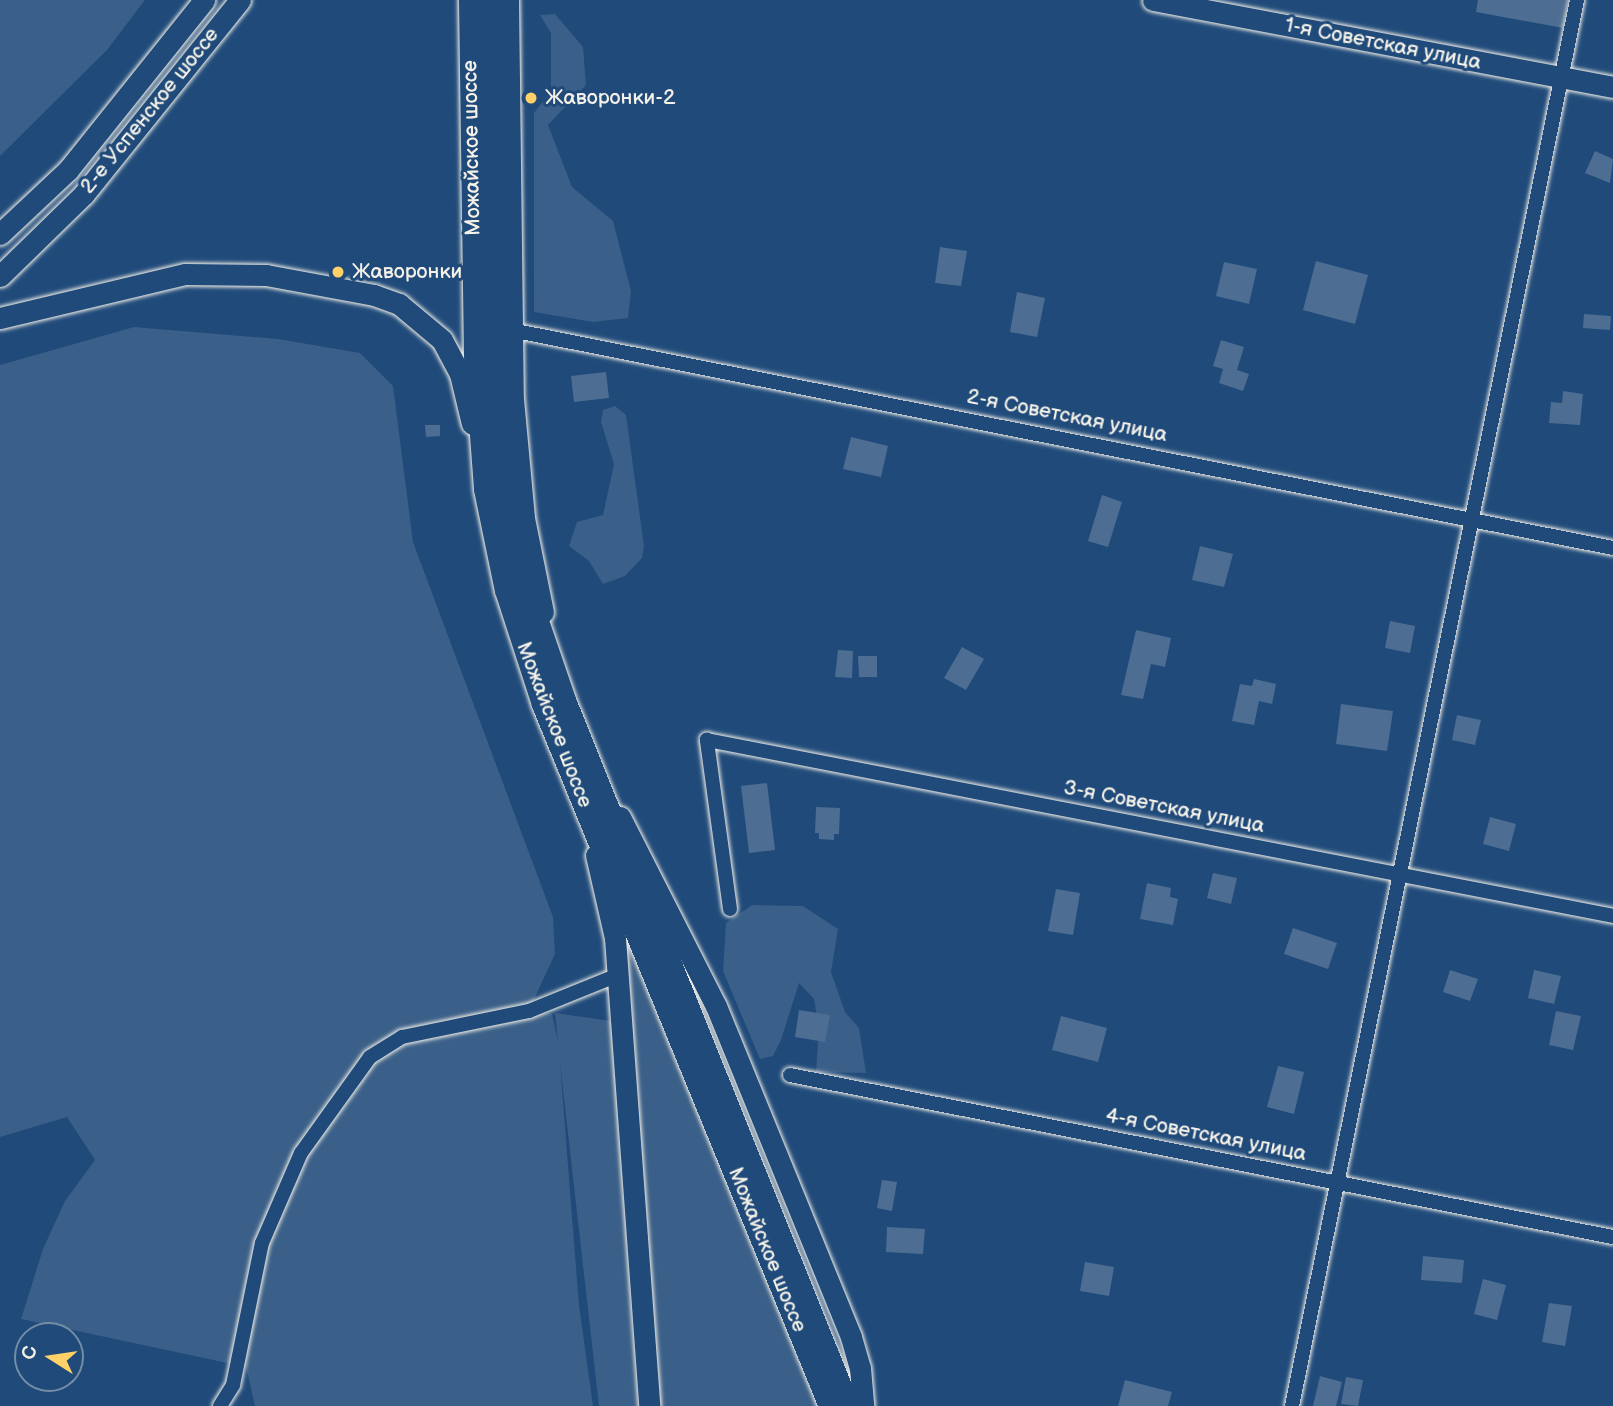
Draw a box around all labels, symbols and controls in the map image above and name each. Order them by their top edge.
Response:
street label: 1-я Советская улица [1283,13,1483,75]
street label: 2-е Успенское шоссе [75,23,225,199]
street label: Можайское шоссе [458,60,486,236]
place label: Жаворонки-2 [545,85,675,111]
marker: Жаворонки-2 [523,90,539,106]
place label: Жаворонки [352,259,462,285]
marker: Жаворонки [330,264,346,280]
street label: 2-я Советская улица [965,384,1169,448]
street label: Можайское шоссе [511,638,597,812]
street label: 3-я Советская улица [1061,775,1267,839]
street label: 4-я Советская улица [1103,1103,1309,1167]
street label: Можайское шоссе [722,1164,812,1336]
north arrow [14,1322,84,1392]
text: С [17,1344,43,1362]

